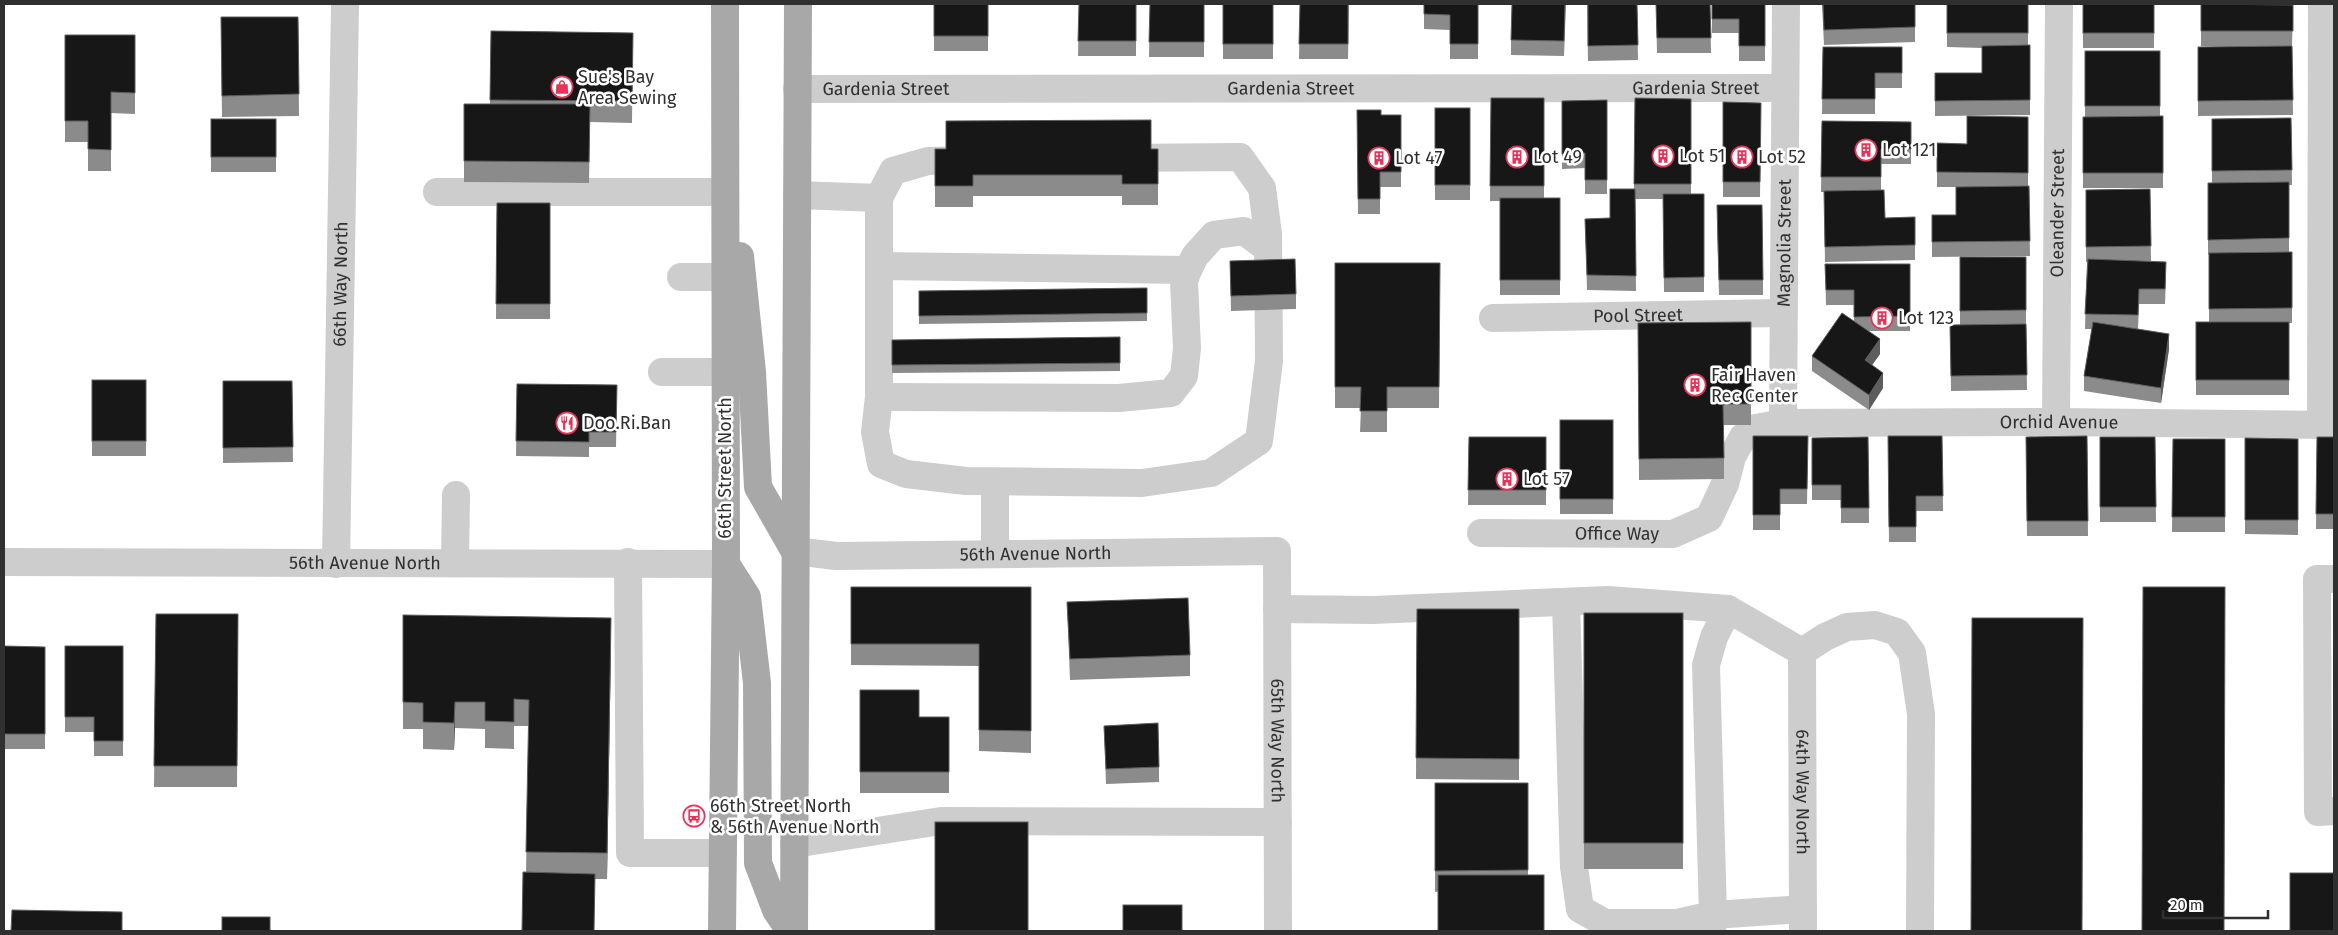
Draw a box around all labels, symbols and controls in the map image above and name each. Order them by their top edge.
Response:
place label: Sue's Bay Area Sewing [578,66,677,109]
shop icon: Sue's Bay Area Sewing [550,75,574,99]
street label: Gardenia Street [1227,77,1355,100]
street label: Gardenia Street [1632,77,1760,99]
street label: Gardenia Street [822,78,950,100]
building icon: Lot 121 [1854,138,1878,162]
place label: Lot 121 [1882,139,1936,161]
building icon: Lot 51 [1651,144,1675,168]
building icon: Lot 49 [1505,145,1529,169]
place label: Lot 51 [1679,145,1725,167]
building icon: Lot 52 [1730,145,1754,169]
building icon: Lot 47 [1367,146,1391,170]
place label: Lot 49 [1533,146,1582,168]
place label: Lot 52 [1758,146,1806,168]
place label: Lot 47 [1395,147,1442,169]
street label: Oleander Street [2046,148,2069,277]
street label: Magnolia Street [1773,178,1796,307]
street label: 66th Way North [328,221,353,347]
street label: Pool Street [1593,304,1684,327]
building icon: Lot 123 [1870,306,1894,330]
place label: Lot 123 [1898,307,1954,329]
place label: Fair Haven Rec Center [1711,364,1798,407]
building icon: Fair Haven Rec Center [1683,373,1707,397]
street label: 66th Street North [714,397,736,539]
restaurant icon: Doo.Ri.Ban [555,411,579,435]
street label: Orchid Avenue [2000,411,2118,434]
place label: Doo.Ri.Ban [583,412,671,434]
building icon: Lot 57 [1495,467,1519,491]
place label: Lot 57 [1523,468,1570,490]
street label: Office Way [1575,522,1659,545]
street label: 56th Avenue North [960,542,1112,566]
street label: 56th Avenue North [289,552,441,574]
street label: 65th Way North [1266,678,1289,803]
street label: 64th Way North [1791,729,1814,855]
place label: 66th Street North & 56th Avenue North [710,795,880,838]
bus stop icon: 66th Street North & 56th Avenue North [682,804,706,828]
scale bar [2163,888,2268,920]
text: 20 m [2170,896,2203,914]

